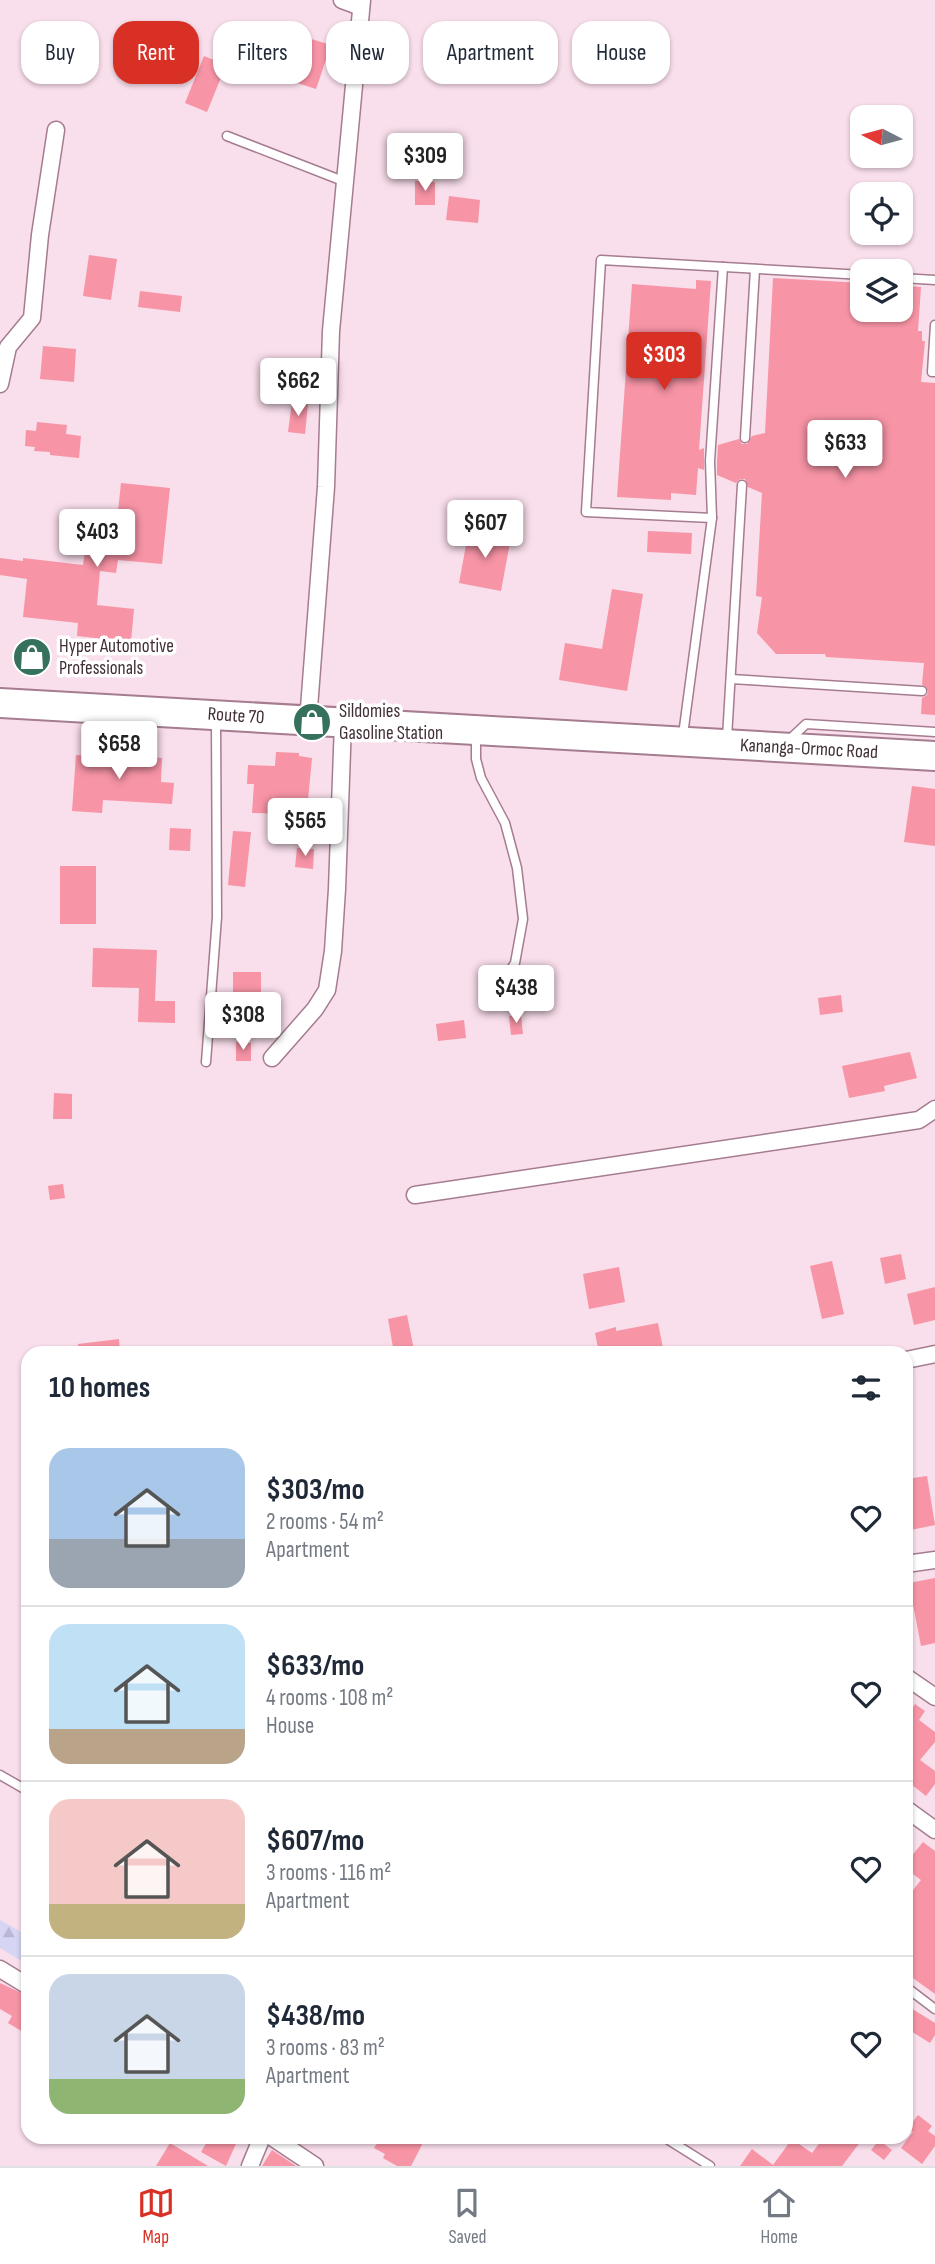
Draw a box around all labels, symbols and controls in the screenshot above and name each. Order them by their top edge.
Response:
chip: Buy [21,21,99,84]
chip: Rent [113,21,199,84]
chip: Filters [213,21,312,84]
chip: New [326,21,409,84]
chip: Apartment [423,21,558,84]
chip: House [572,21,670,84]
north arrow [850,105,914,168]
map controls [850,105,913,322]
pin: $309 [384,134,466,193]
text: $309 [403,142,447,170]
button: locate [850,182,913,245]
button: layers [850,259,913,322]
pin: $303 [623,332,705,392]
text: $303 [642,341,686,369]
pin: $662 [257,358,339,418]
text: $662 [276,367,320,395]
pin: $633 [804,420,886,480]
text: $633 [823,429,867,457]
pin: $607 [444,500,526,560]
text: $607 [463,509,507,537]
pin: $403 [56,510,138,569]
text: $403 [75,518,119,546]
place label: Hyper Automotive Professionals [59,635,174,680]
shop icon: Hyper Automotive Professionals [11,636,53,678]
place label: Sildomies Gasoline Station [339,700,443,745]
shop icon: Sildomies Gasoline Station [291,701,333,743]
street label: Route 70 [207,703,265,729]
pin: $658 [78,722,160,781]
text: $658 [97,730,141,758]
street label: Kananga-Ormoc Road [739,734,879,764]
pin: $565 [264,798,346,858]
text: $565 [284,807,326,835]
pin: $438 [475,965,557,1025]
text: $438 [494,974,538,1002]
pin: $308 [202,992,284,1052]
text: $308 [221,1001,265,1029]
icon: filters [847,1369,885,1407]
text: 10 homes [49,1370,150,1406]
text: $303/mo [266,1472,365,1508]
icon: home [105,1476,189,1560]
icon: heart [847,1499,885,1537]
text: 2 rooms · 54 m² [266,1508,384,1536]
text: Apartment [266,1536,350,1564]
text: $633/mo [266,1648,364,1684]
icon: home [105,1652,189,1736]
icon: heart [847,1675,885,1713]
text: 4 rooms · 108 m² [266,1684,393,1712]
text: House [266,1712,314,1740]
text: $607/mo [266,1823,364,1859]
icon: home [105,1827,189,1911]
icon: heart [847,1850,885,1888]
text: 3 rooms · 116 m² [266,1859,391,1887]
text: Apartment [266,1887,350,1915]
text: $438/mo [266,1998,365,2034]
icon: home [105,2002,189,2086]
icon: heart [847,2025,885,2063]
text: 3 rooms · 83 m² [266,2034,385,2062]
text: Apartment [266,2062,350,2090]
tab: Map [137,2184,175,2249]
tab: Saved [448,2184,487,2249]
tab: Home [760,2184,798,2249]

